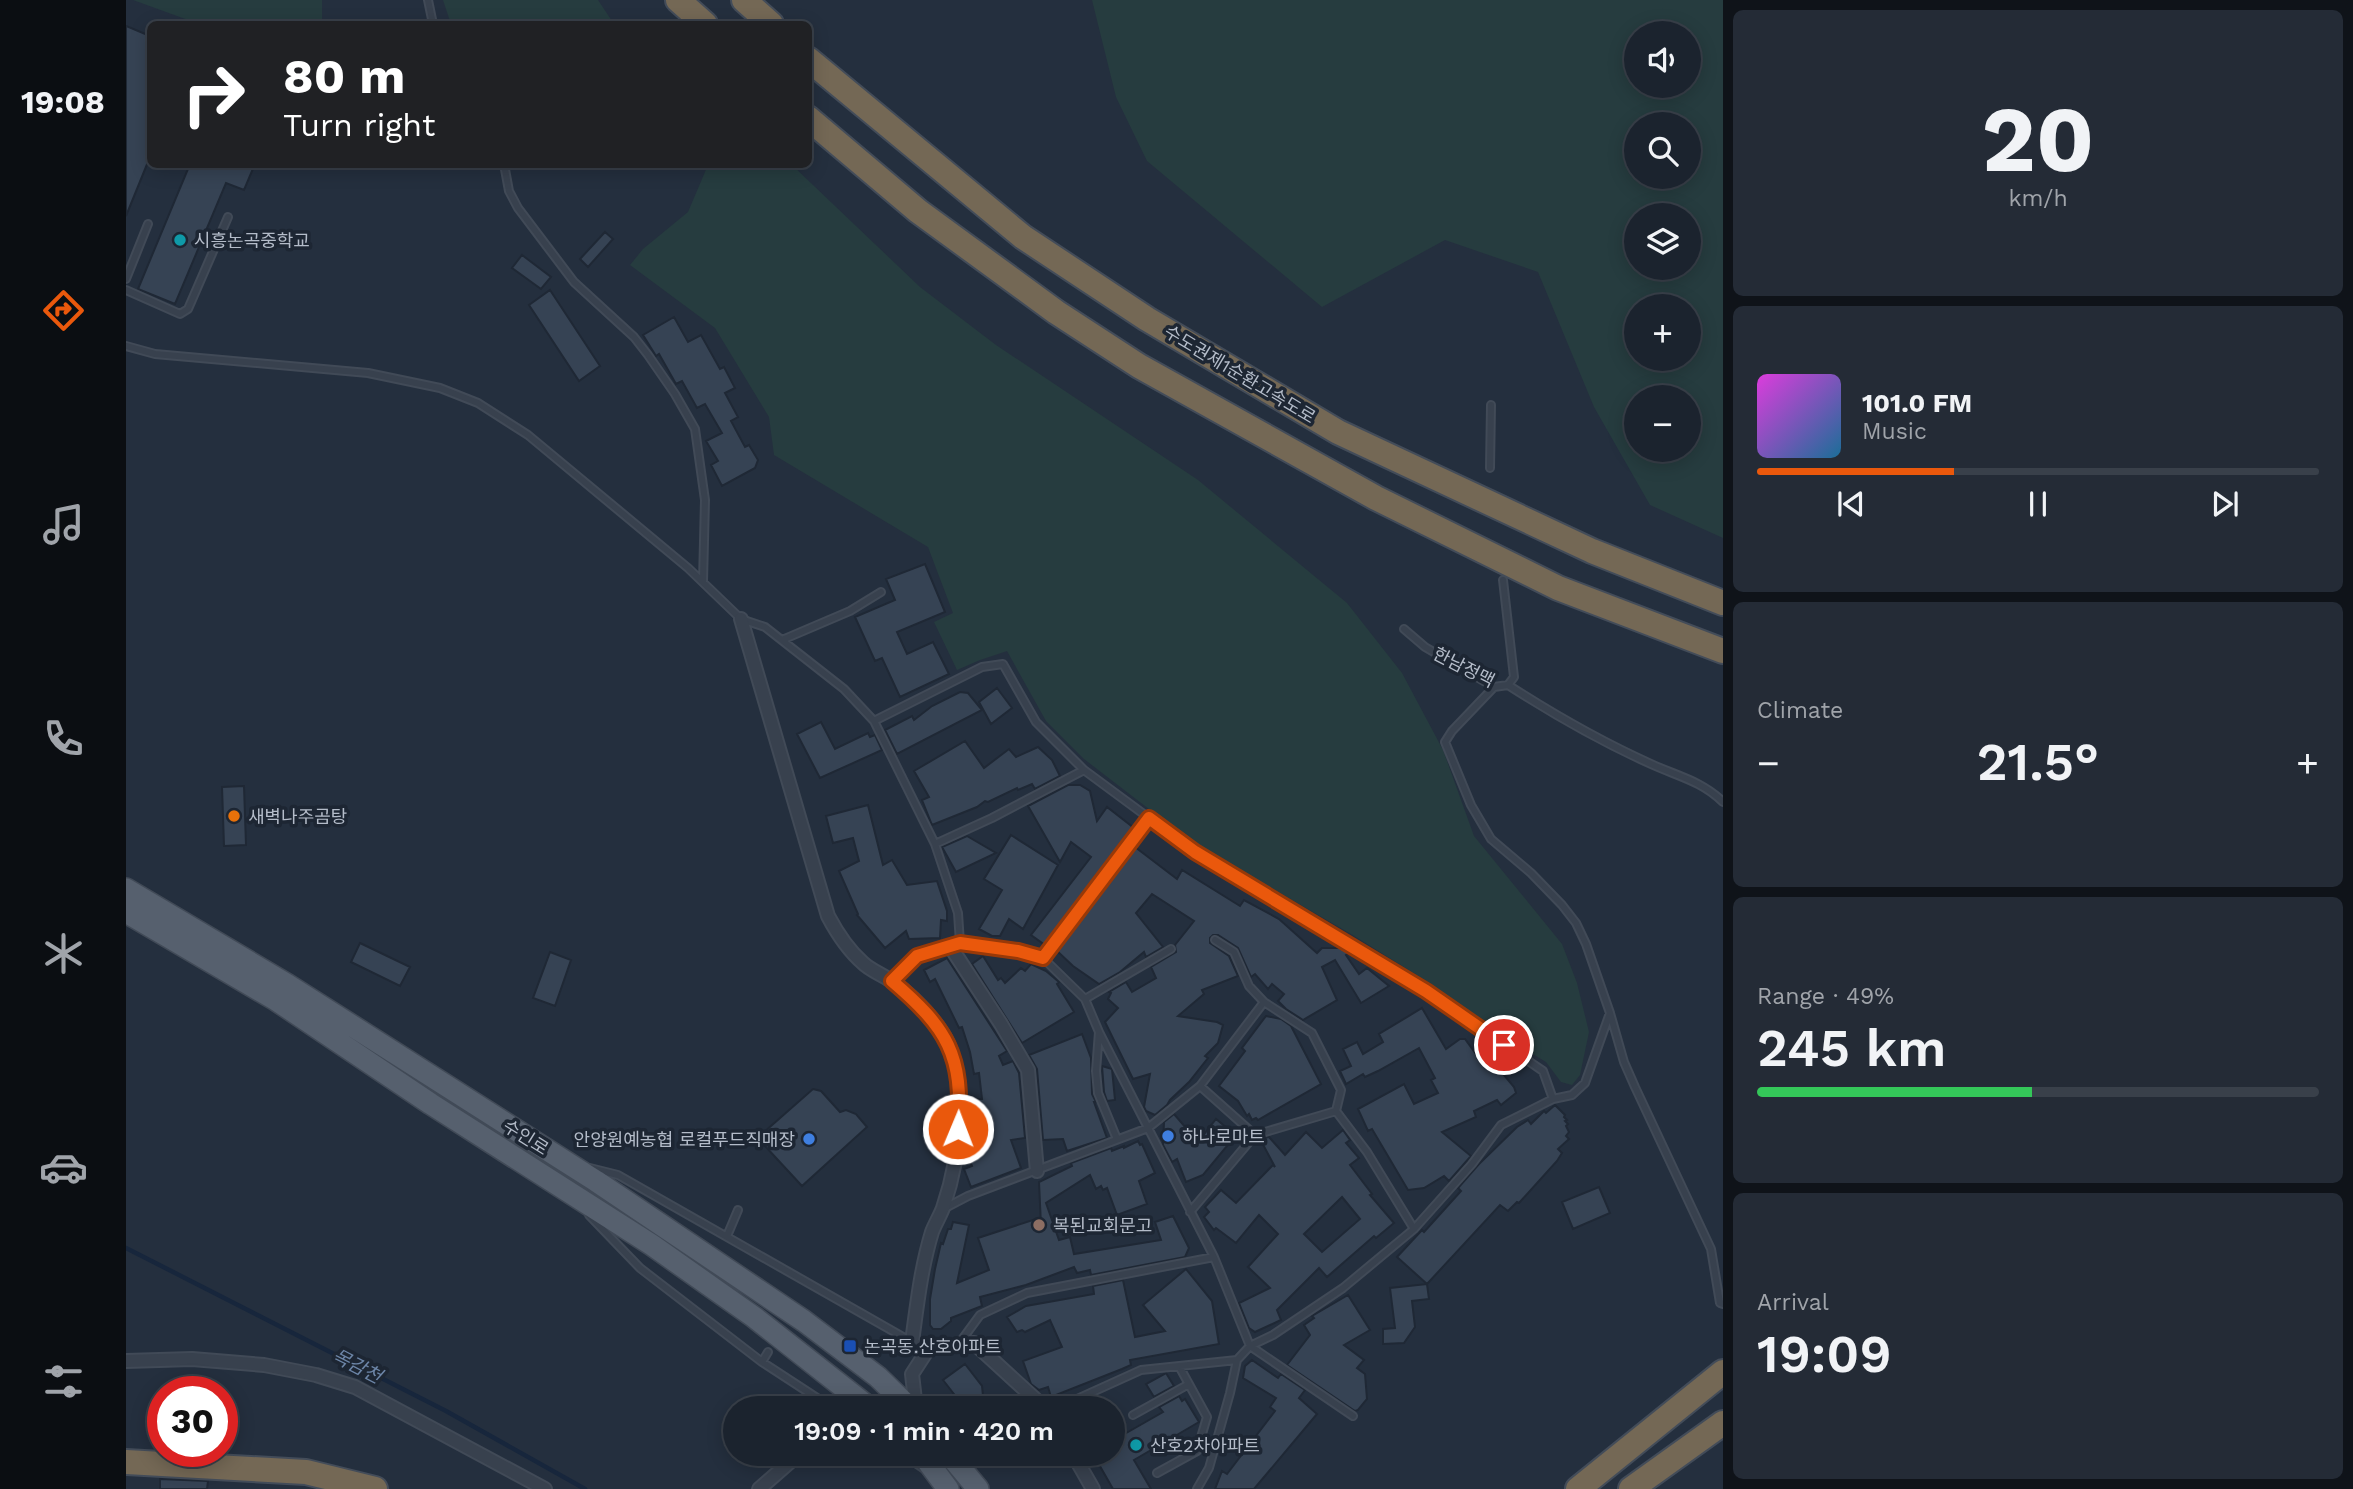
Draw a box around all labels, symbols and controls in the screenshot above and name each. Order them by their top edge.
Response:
map controls [1624,21,1701,462]
button: sound [1624,21,1701,98]
text: 80 m [283,47,405,105]
icon: right [168,49,259,140]
text: 19:08 [21,83,105,121]
text: 20 [1982,86,2094,193]
text: Turn right [283,106,435,144]
button: search [1624,112,1701,189]
text: km/h [2008,185,2068,212]
button: layers [1624,203,1701,280]
place label: 시흥논곡중학교 [194,230,310,251]
marker: 시흥논곡중학교 [172,232,188,248]
icon: directions [39,286,88,335]
button: + [1624,294,1701,371]
street label: 수도권제1순환고속도로 [1161,321,1319,427]
button: − [1624,385,1701,462]
text: 101.0 FM [1862,388,1972,418]
text: Music [1862,418,1927,445]
icon: previous [1832,485,1870,523]
icon: pause [2019,485,2057,523]
icon: next [2206,485,2244,523]
icon: music [39,500,88,549]
street label: 한남정맥 [1430,643,1498,691]
text: Climate [1757,697,1843,724]
icon: phone [39,714,88,763]
text: 21.5° [1977,732,2099,793]
text: − [1757,741,1780,785]
text: + [2296,741,2319,785]
place label: 새벽나주곰탕 [248,806,347,827]
marker: 새벽나주곰탕 [226,808,242,824]
icon: climate [39,929,88,978]
text: Range · 49% [1757,983,1894,1010]
pin [1474,1015,1534,1075]
text: 245 km [1757,1018,1946,1079]
icon: arrive [1485,1026,1523,1064]
position arrow [921,1092,995,1166]
street label: 수인로 [499,1115,553,1159]
place label: 하나로마트 [1182,1126,1265,1147]
marker: 하나로마트 [1160,1128,1176,1144]
place label: 안양원예농협 로컬푸드직매장 [574,1129,795,1150]
marker: 안양원예농협 로컬푸드직매장 [801,1131,817,1147]
icon: car [39,1143,88,1192]
place label: 복된교회문고 [1053,1215,1152,1236]
marker: 복된교회문고 [1031,1217,1047,1233]
text: Arrival [1757,1289,1829,1316]
text: 19:09 [1757,1324,1891,1385]
place label: 논곡동.산호아파트 [864,1336,1001,1357]
marker: 논곡동.산호아파트 [842,1338,858,1354]
water label: 목감천 [328,1344,387,1389]
icon: filters [39,1357,88,1406]
speed limit sign: 30 [147,1376,238,1467]
text: 19:09 · 1 min · 420 m [794,1416,1054,1446]
place label: 산호2차아파트 [1150,1435,1260,1456]
marker: 산호2차아파트 [1128,1437,1144,1453]

